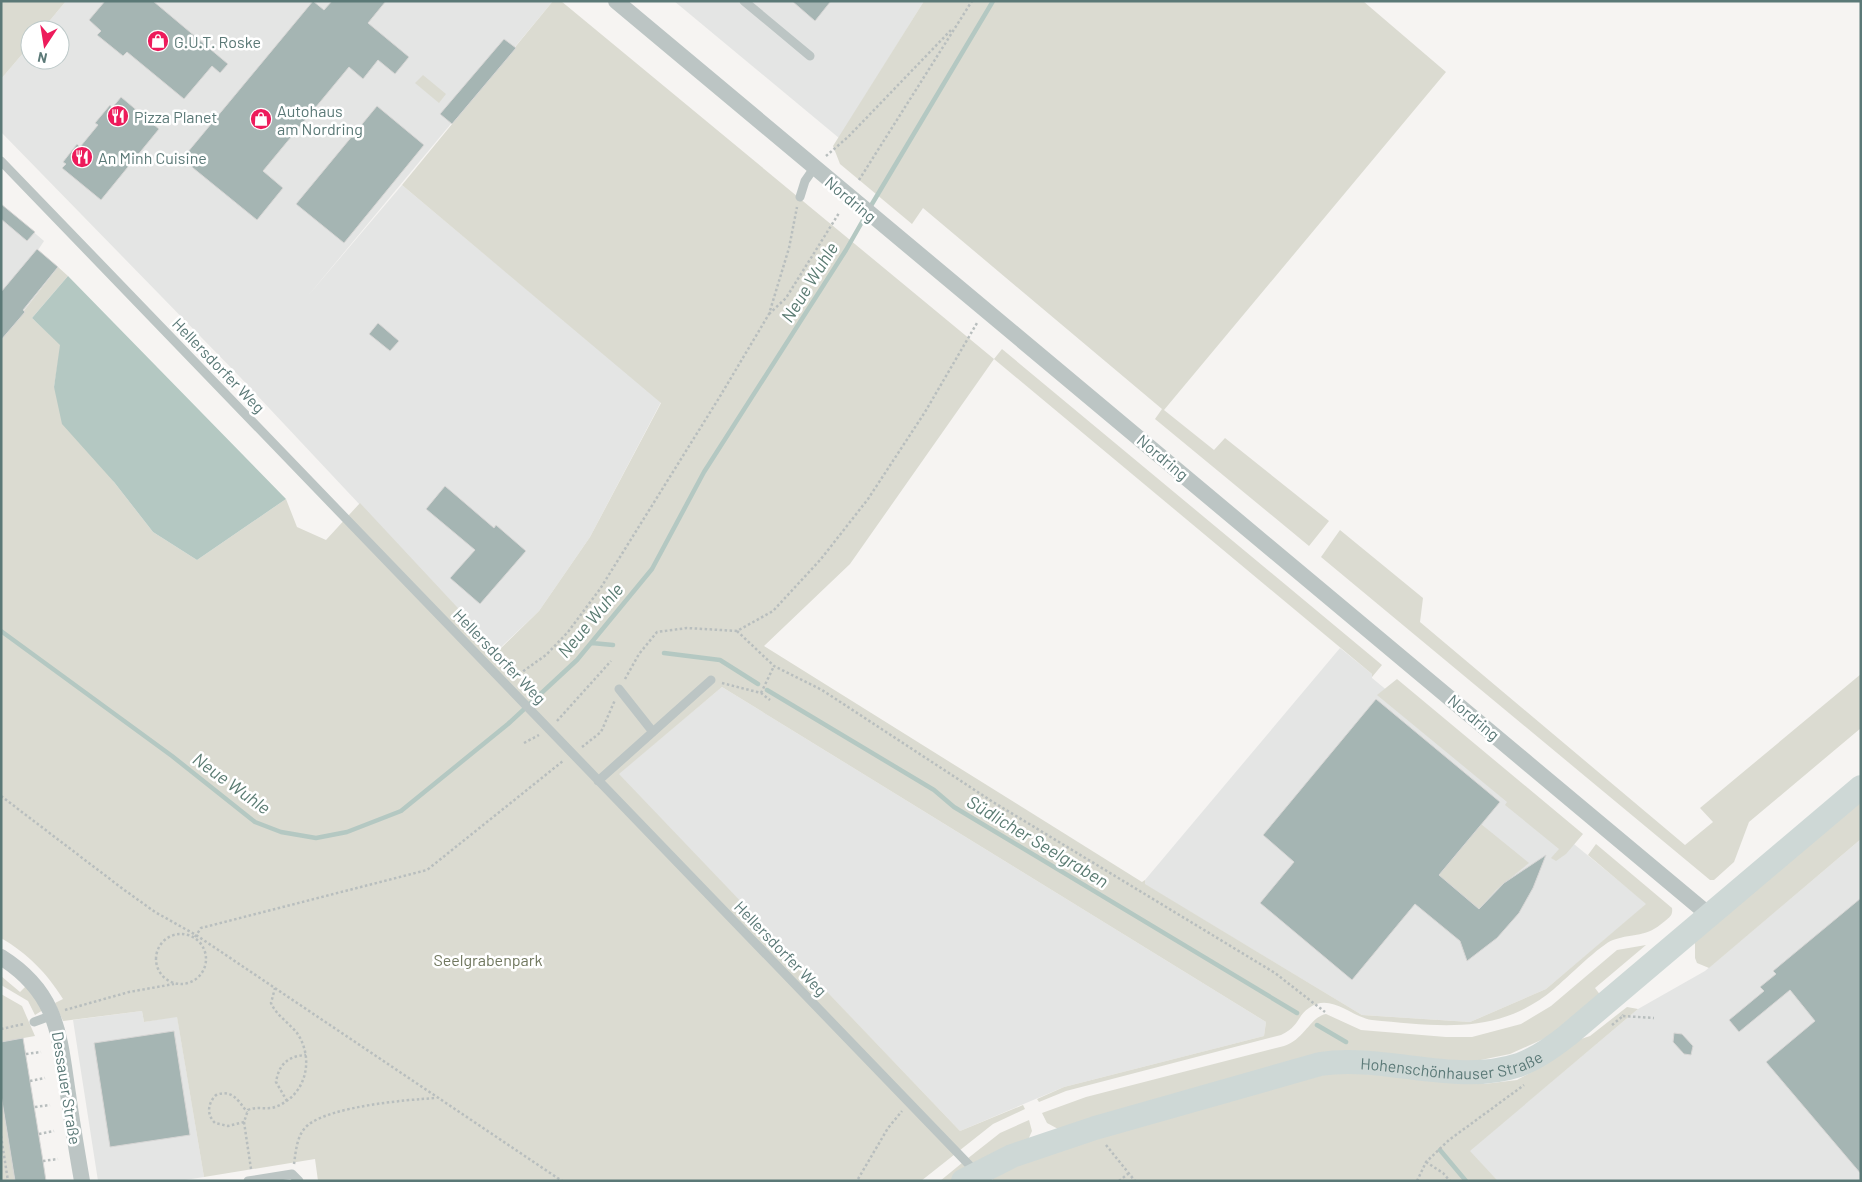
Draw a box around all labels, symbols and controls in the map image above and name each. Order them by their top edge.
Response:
north arrow [20,20,70,70]
shop icon: G.U.T. Roske [146,29,170,53]
place label: G.U.T. Roske [174,32,261,51]
text: N [36,49,49,67]
place label: Autohaus am Nordring [277,101,363,138]
restaurant icon: Pizza Planet [106,104,130,128]
place label: Pizza Planet [134,107,217,126]
shop icon: Autohaus am Nordring [249,107,273,131]
restaurant icon: An Minh Cuisine [70,145,94,169]
place label: An Minh Cuisine [98,148,207,167]
street label: Nordring [821,172,881,226]
water label: Neue Wuhle [776,238,842,326]
street label: Hellersdorfer Weg [169,314,269,416]
street label: Nordring [1133,430,1193,484]
water label: Neue Wuhle [552,578,628,662]
street label: Hellersdorfer Weg [450,605,550,707]
street label: Nordring [1444,690,1504,744]
water label: Neue Wuhle [189,747,275,819]
water label: Südlicher Seelgraben [963,790,1113,892]
street label: Hellersdorfer Weg [731,897,831,999]
park label: Seelgrabenpark [433,950,543,969]
street label: Dessauer Straße [49,1030,85,1146]
street label: Hohenschönhauser Straße [1360,1046,1545,1082]

